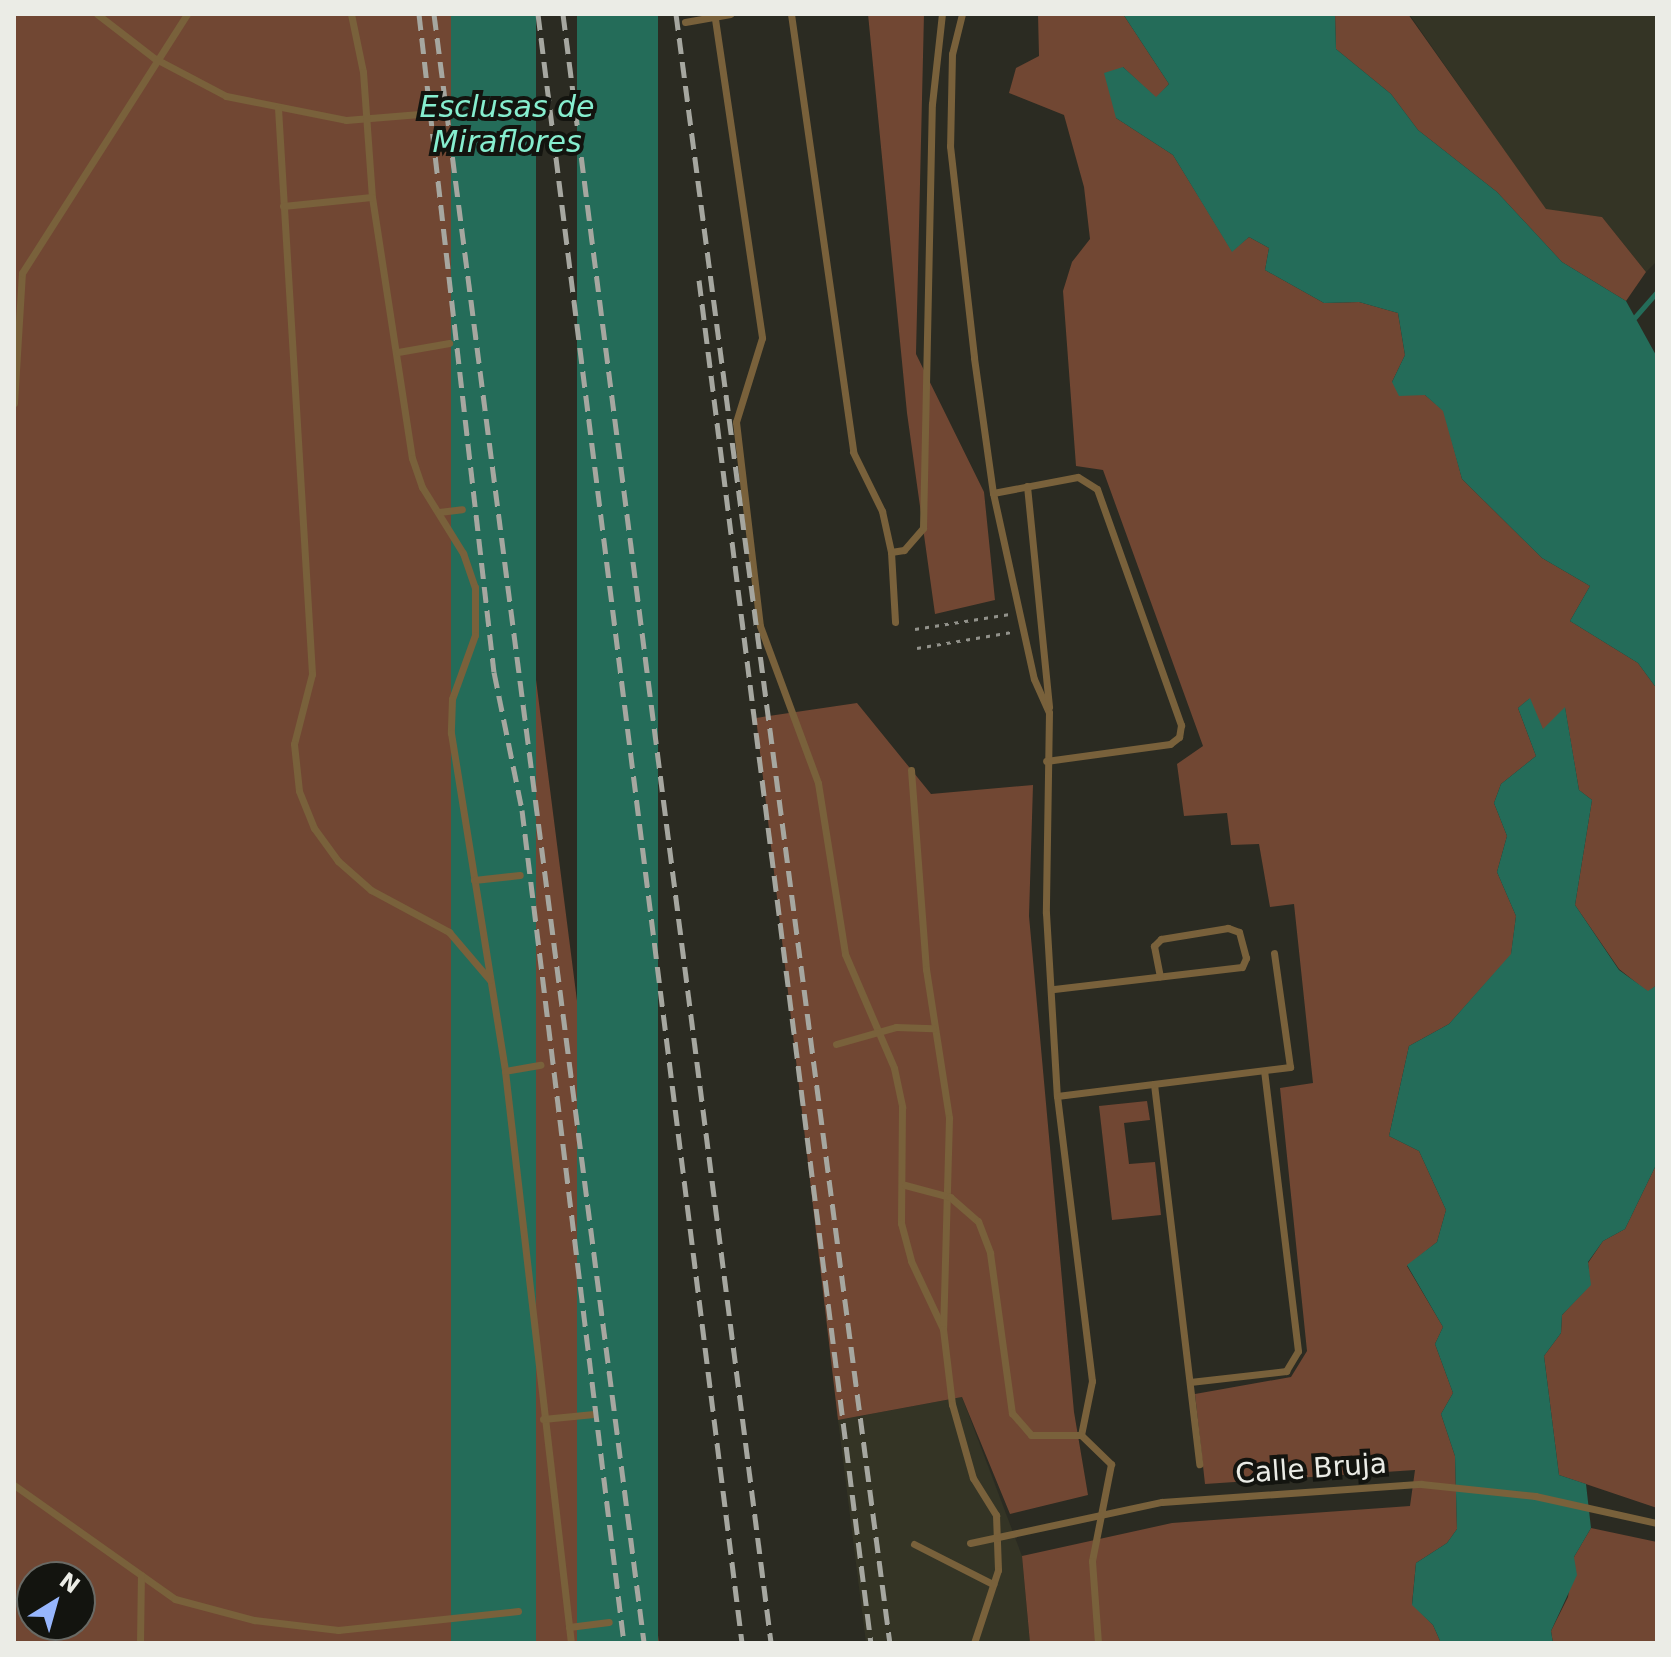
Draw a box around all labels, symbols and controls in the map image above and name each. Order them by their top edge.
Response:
water label: Esclusas de Miraflores [419,89,595,160]
street label: Calle Bruja [1234,1447,1388,1491]
north arrow [16,1561,96,1641]
text: N [55,1567,84,1599]

